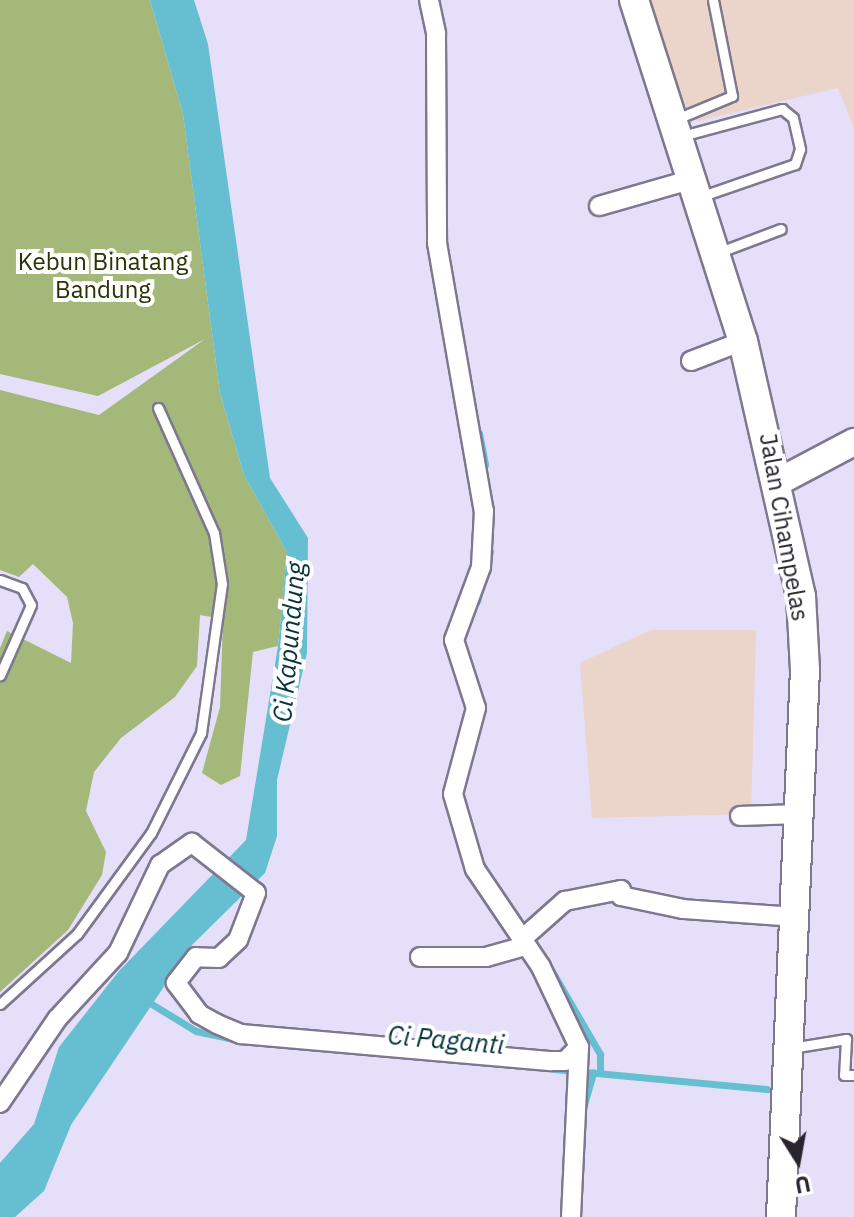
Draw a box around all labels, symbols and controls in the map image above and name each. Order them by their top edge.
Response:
park label: Kebun Binatang Bandung [18,248,188,304]
street label: Jalan Cihampelas [753,431,815,623]
water label: Ci Kapundung [266,561,312,723]
water label: Ci Paganti [386,1019,506,1061]
north arrow [758,1121,838,1201]
text: U [792,1169,813,1201]

